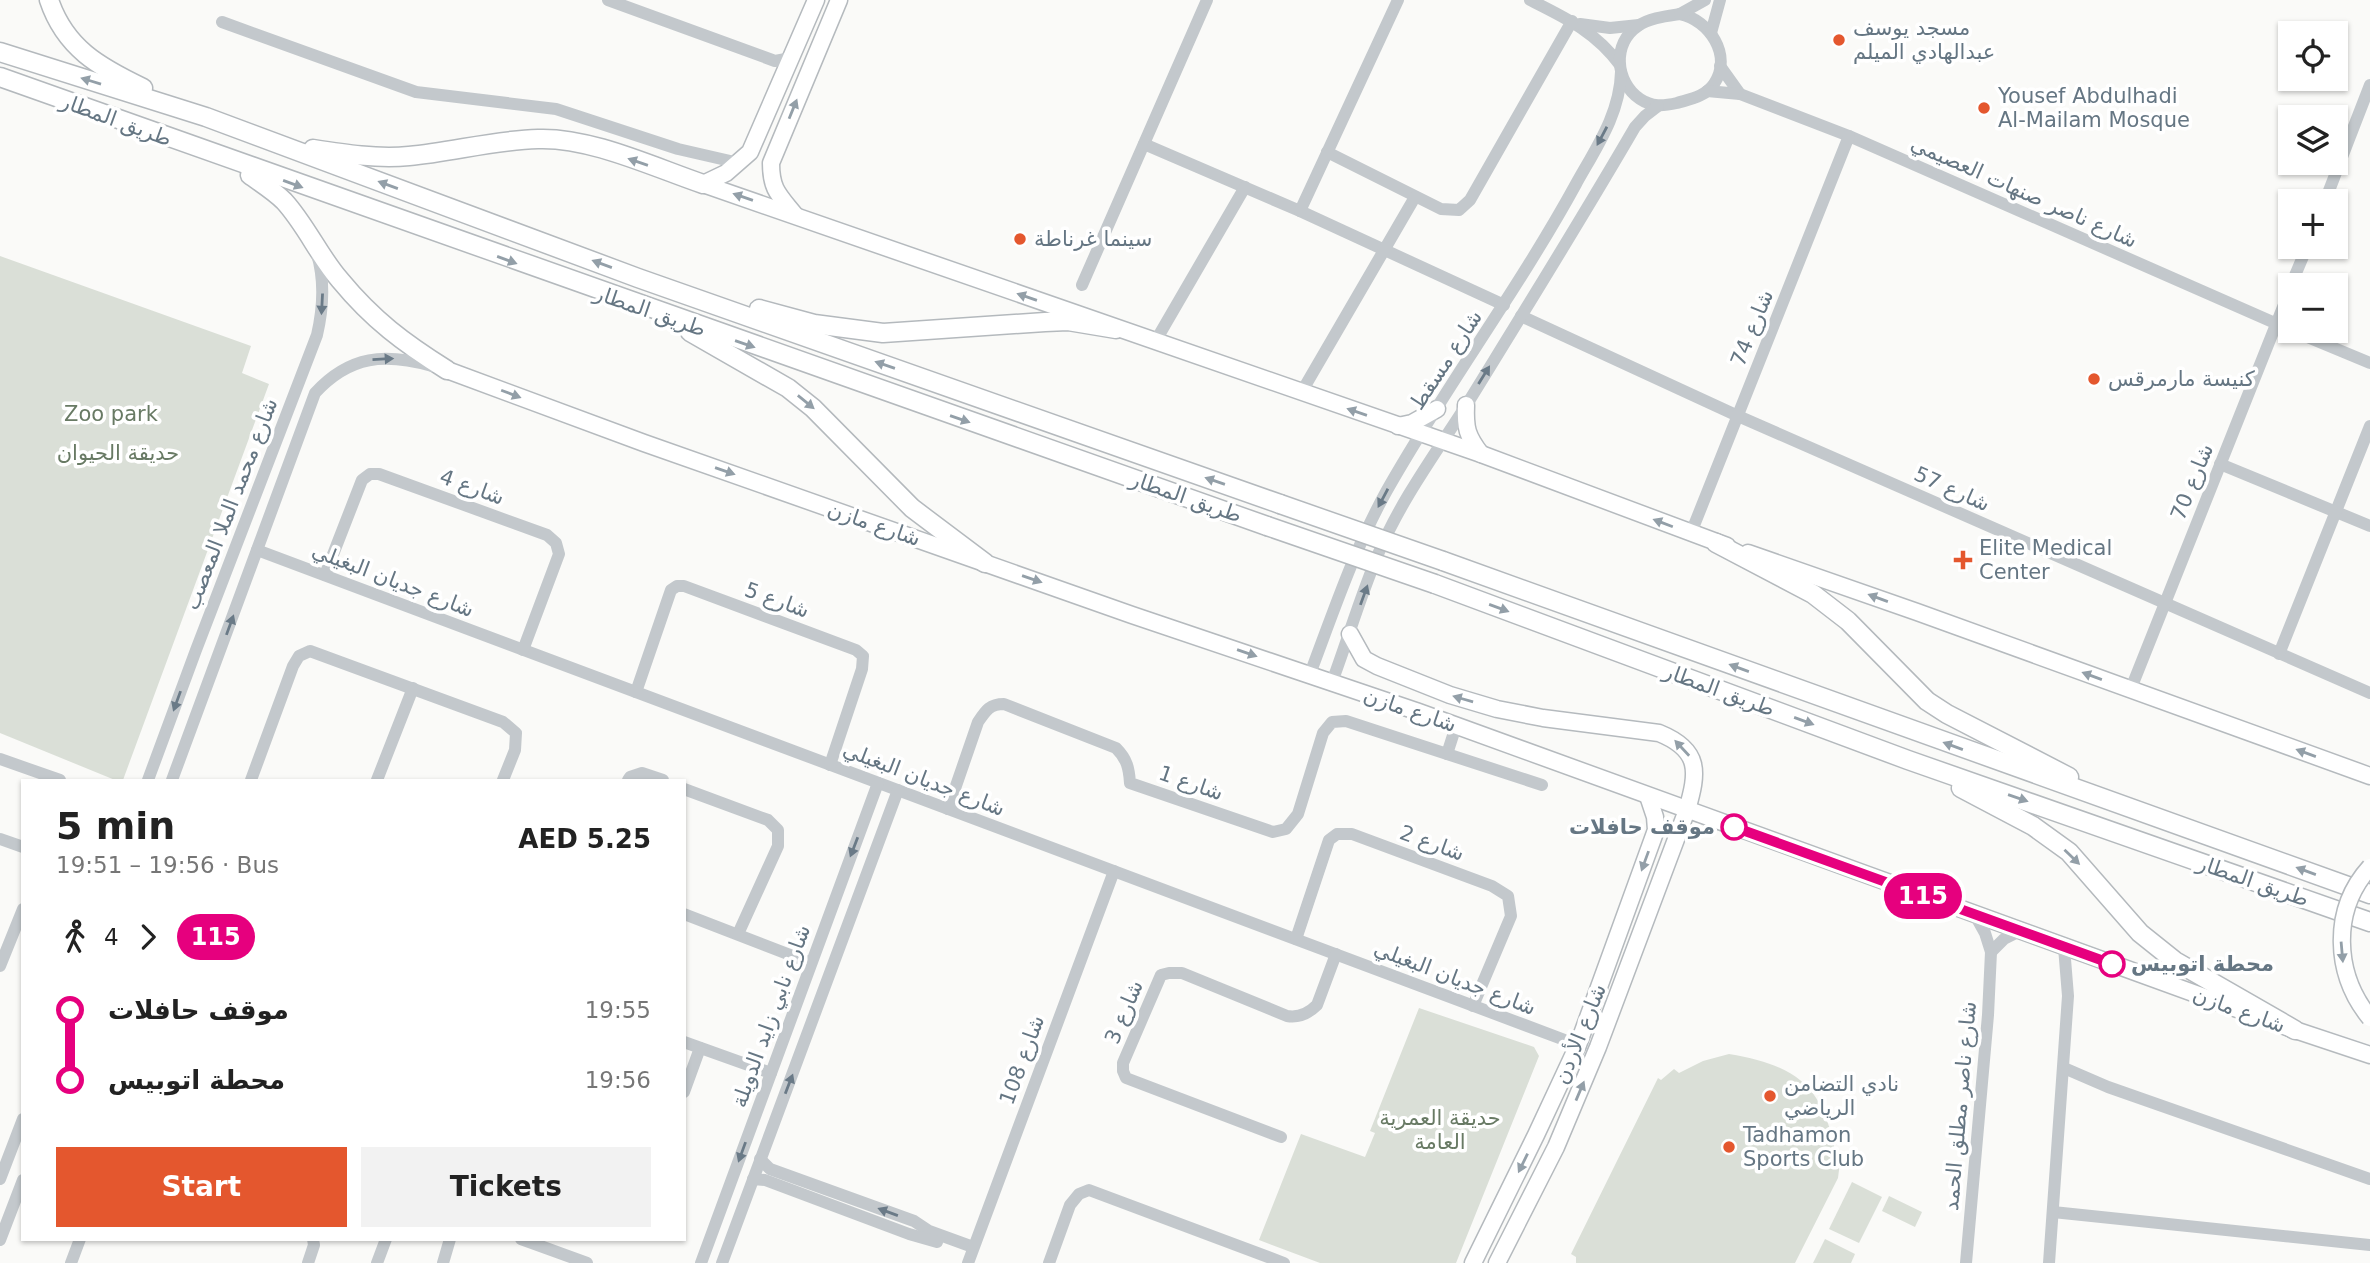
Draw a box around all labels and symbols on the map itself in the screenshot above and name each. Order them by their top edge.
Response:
place label: مسجد يوسف عبدالهادي الميلم [1853,16,1995,65]
marker: مسجد يوسف عبدالهادي الميلم [1831,32,1847,48]
one-way arrow [80,75,101,86]
place label: Yousef Abdulhadi Al-Mailam Mosque [1997,84,2190,132]
street label: طريق المطار [56,88,175,151]
one-way arrow [787,99,798,120]
marker: Yousef Abdulhadi Al-Mailam Mosque [1976,100,1992,116]
one-way arrow [1596,126,1608,146]
street label: شارع ناصر صنهات العصيمي [1907,131,2141,253]
one-way arrow [628,156,649,167]
one-way arrow [283,179,304,190]
one-way arrow [378,179,399,190]
one-way arrow [732,191,753,202]
place label: سينما غرناطة [1034,227,1152,251]
marker: سينما غرناطة [1012,231,1028,247]
one-way arrow [497,255,518,266]
one-way arrow [591,258,612,269]
street label: طريق المطار [590,280,709,341]
street label: شارع 74 [1726,286,1778,370]
one-way arrow [1016,291,1037,302]
one-way arrow [316,293,327,315]
street label: شارع مسقط [1405,306,1487,414]
one-way arrow [735,339,756,350]
one-way arrow [372,353,394,364]
one-way arrow [875,359,896,370]
one-way arrow [1478,366,1491,385]
place label: كنيسة مارمرقس [2108,367,2255,391]
marker: كنيسة مارمرقس [2086,371,2102,387]
one-way arrow [501,388,522,399]
one-way arrow [797,394,814,409]
street label: شارع محمد الملا المعصب [179,395,283,613]
park label: Zoo park [64,402,159,426]
one-way arrow [1346,406,1367,417]
one-way arrow [950,414,971,425]
street label: شارع 70 [2166,440,2218,524]
park label: حديقة الحيوان [57,441,179,465]
street label: شارع 57 [1911,462,1993,516]
street label: شارع 4 [437,464,507,510]
one-way arrow [715,466,736,477]
street label: طريق المطار [1126,466,1245,527]
one-way arrow [1205,475,1226,486]
one-way arrow [1377,489,1389,508]
street label: شارع مازن [824,497,924,551]
one-way arrow [1653,517,1674,528]
place label: Elite Medical Center [1979,536,2112,584]
street label: شارع جديان البغيلي [309,538,477,622]
marker: Elite Medical Center [1953,550,1973,570]
one-way arrow [1022,574,1043,585]
street label: شارع 5 [742,577,812,623]
one-way arrow [1358,585,1369,606]
one-way arrow [1868,592,1889,603]
one-way arrow [1488,603,1509,614]
one-way arrow [224,614,235,635]
one-way arrow [1237,648,1258,659]
street label: طريق المطار [1659,658,1778,721]
one-way arrow [1728,662,1749,673]
one-way arrow [2081,671,2102,682]
street label: شارع مازن [1360,683,1460,737]
one-way arrow [171,691,182,712]
one-way arrow [1452,693,1473,703]
one-way arrow [1794,716,1815,727]
street label: شارع جديان البغيلي [840,737,1008,821]
one-way arrow [1673,739,1690,756]
one-way arrow [1942,740,1963,751]
one-way arrow [2295,748,2316,759]
street label: شارع 1 [1156,761,1226,805]
one-way arrow [2008,793,2029,804]
marker: موقف حافلات [1721,814,1747,840]
place label: موقف حافلات [1569,815,1715,839]
street label: شارع 2 [1397,820,1467,866]
one-way arrow [849,836,860,857]
one-way arrow [2063,848,2080,864]
street label: طريق المطار [2193,850,2312,911]
one-way arrow [1639,851,1650,872]
one-way arrow [2295,865,2316,876]
line badge: 115 [1883,873,1963,919]
street label: شارع نابي زايد الدويلة [727,921,815,1111]
street label: شارع جديان البغيلي [1371,936,1539,1020]
one-way arrow [2337,941,2348,963]
marker: محطة اتوبيس [2099,951,2125,977]
place label: محطة اتوبيس [2131,952,2274,976]
street label: شارع 3 [1100,977,1148,1047]
street label: شارع الأردن [1548,980,1611,1088]
street label: شارع مازن [2190,982,2288,1038]
street label: شارع ناصر مطلق الحمد [1939,1000,1981,1212]
street label: شارع 108 [995,1012,1049,1108]
place label: نادي التضامن الرياضي [1784,1072,1899,1120]
one-way arrow [783,1074,794,1095]
one-way arrow [1574,1080,1585,1101]
marker: نادي التضامن الرياضي [1762,1088,1778,1104]
park label: حديقة العمرية العامة [1379,1106,1501,1154]
place label: Tadhamon Sports Club [1742,1123,1864,1171]
marker: Tadhamon Sports Club [1721,1139,1737,1155]
one-way arrow [736,1142,747,1163]
one-way arrow [1517,1153,1528,1173]
one-way arrow [878,1206,899,1217]

